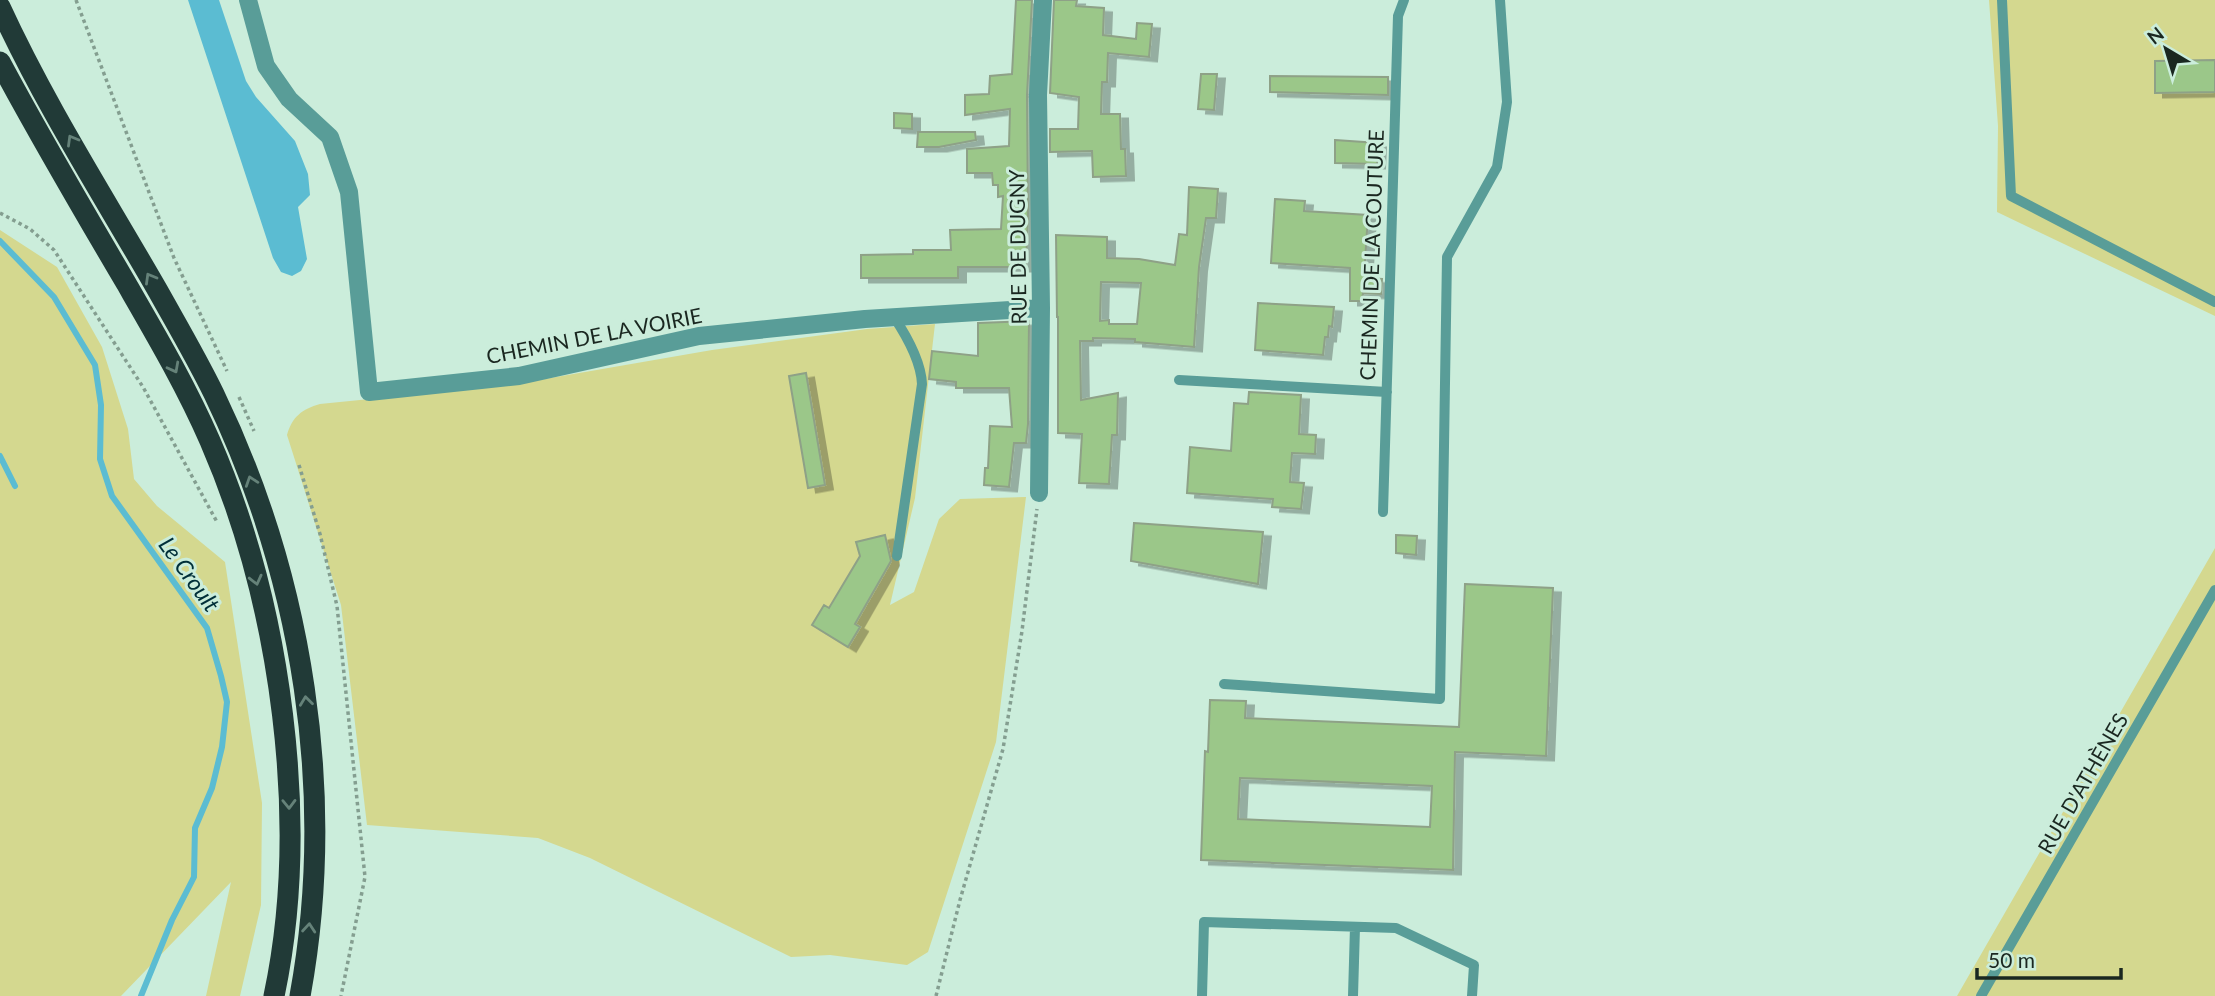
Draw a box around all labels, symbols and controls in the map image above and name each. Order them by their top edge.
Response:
north arrow [2131,14,2201,84]
text: N [2142,22,2168,49]
street label: CHEMIN DE LA COUTURE [1354,129,1388,381]
one-way arrow [67,135,80,148]
street label: RUE DE DUGNY [1003,168,1031,325]
one-way arrow [145,272,158,285]
street label: CHEMIN DE LA VOIRIE [484,302,704,368]
one-way arrow [166,361,179,373]
one-way arrow [245,476,259,488]
water label: Le Croult [154,531,226,617]
one-way arrow [248,573,262,585]
one-way arrow [298,696,313,707]
street label: RUE D'ATHÈNES [2032,708,2132,858]
one-way arrow [281,799,297,810]
one-way arrow [301,923,316,934]
scale bar [1977,936,2120,980]
text: 50 m [1988,947,2035,972]

